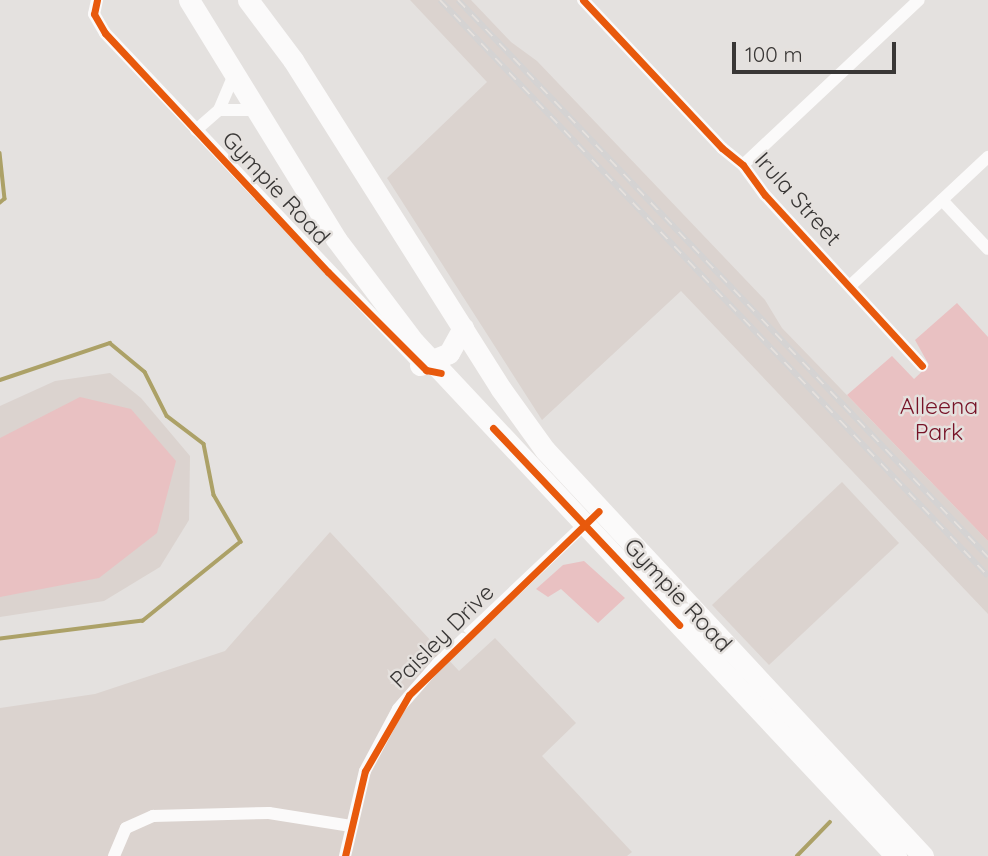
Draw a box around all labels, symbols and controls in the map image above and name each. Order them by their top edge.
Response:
scale bar [736,28,900,72]
text: 100 m [745,41,803,67]
street label: Gympie Road [216,125,336,251]
street label: Irula Street [749,147,847,251]
park label: Alleena Park [900,392,978,446]
street label: Gympie Road [618,532,738,658]
street label: Paisley Drive [384,578,500,694]

